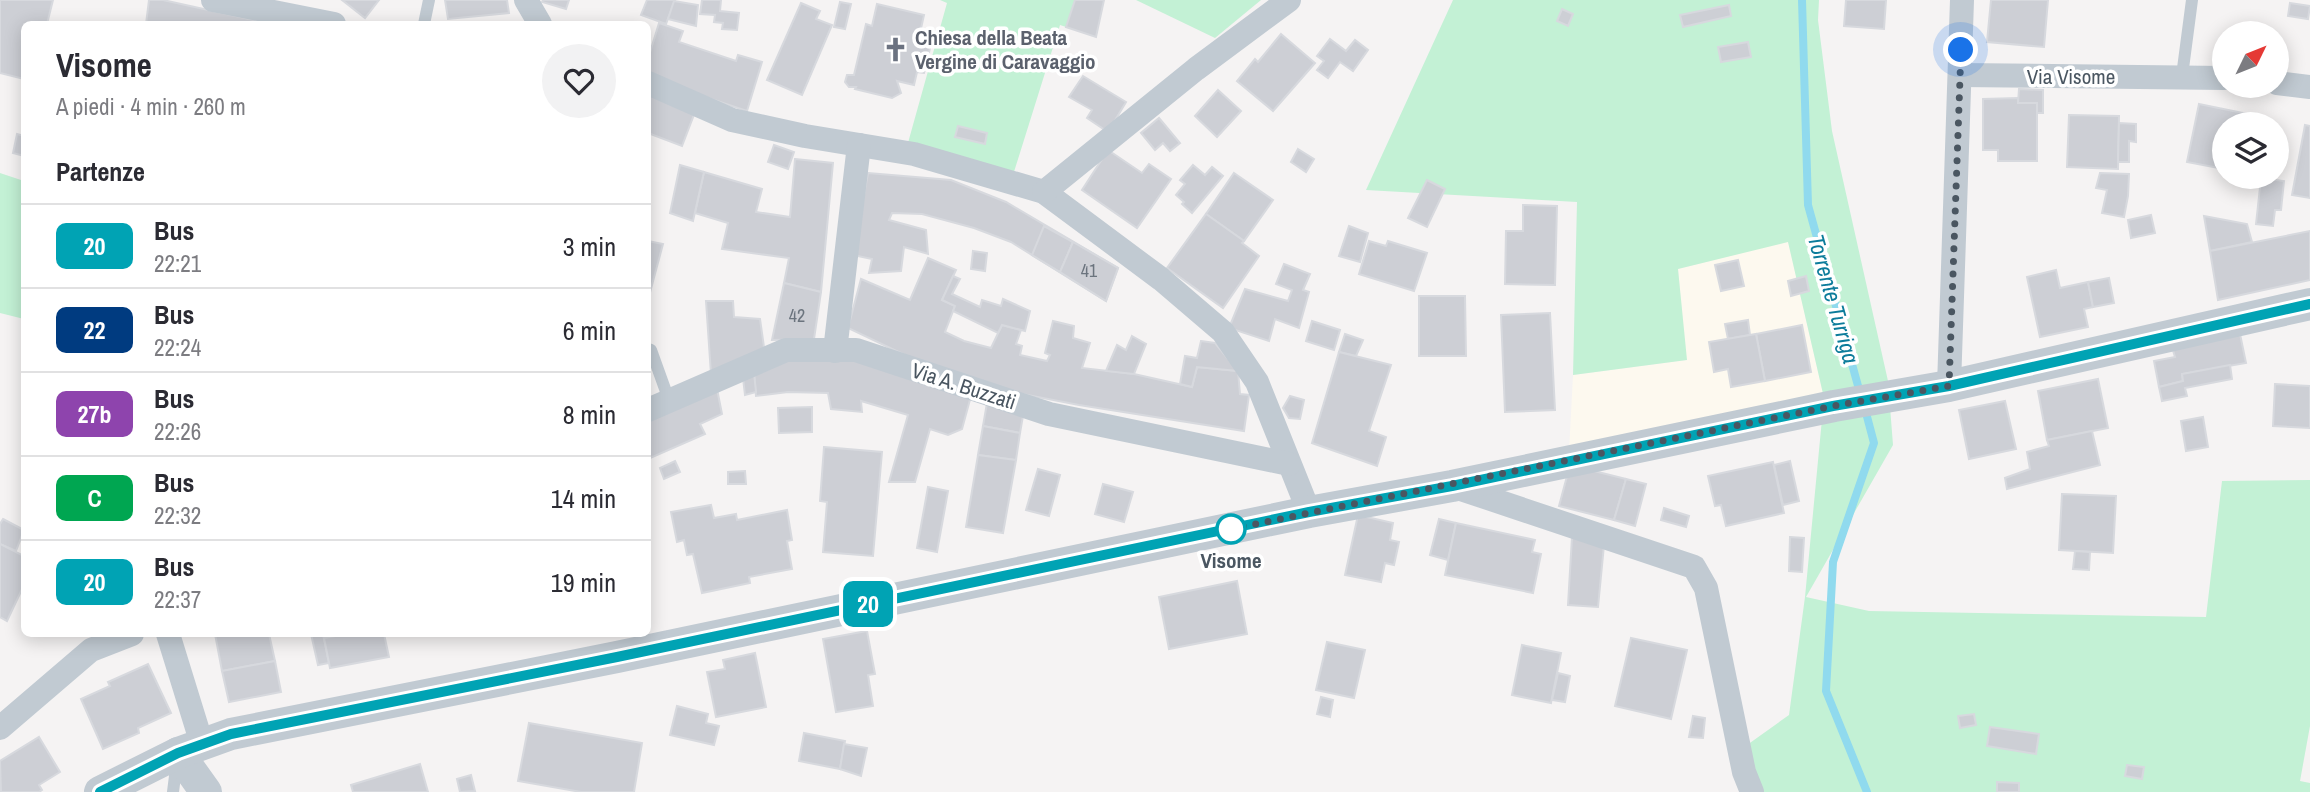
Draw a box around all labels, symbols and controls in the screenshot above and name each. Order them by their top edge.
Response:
north arrow [2212,21,2289,98]
map controls [2212,21,2289,189]
place label: Chiesa della Beata Vergine di Caravaggio [915,23,1096,76]
your location [1943,32,1978,67]
church icon: Chiesa della Beata Vergine di Caravaggio [881,35,909,63]
text: Visome [56,43,152,87]
button: heart [542,44,616,118]
street label: Via Visome [2027,62,2115,91]
text: A piedi · 4 min · 260 m [56,91,246,122]
button: layers [2212,112,2289,189]
text: Partenze [56,154,145,189]
text: Bus [154,213,194,248]
text: 3 min [563,229,616,264]
text: 20 [84,230,105,262]
water label: Torrente Turriga [1801,231,1867,367]
text: 22:21 [154,248,201,279]
house number: 41 [1081,258,1098,283]
text: Bus [154,297,194,332]
house number: 42 [789,303,805,328]
text: 6 min [563,313,616,348]
text: 22 [84,314,105,346]
text: 22:24 [154,332,201,363]
street label: Via A. Buzzati [908,356,1020,416]
text: Bus [154,381,194,416]
text: 8 min [563,397,616,432]
text: 27b [78,398,111,430]
text: 22:26 [154,416,201,447]
text: Bus [154,465,194,500]
text: 14 min [551,481,616,516]
text: C [87,482,102,514]
text: 22:32 [154,500,201,531]
marker: Visome [1216,514,1246,544]
place label: Visome [1201,546,1261,575]
text: Bus [154,549,194,584]
text: 19 min [551,565,616,600]
text: 20 [84,566,105,598]
line badge: 20 [836,581,900,627]
text: 22:37 [154,584,201,615]
text: 20 [857,588,879,620]

